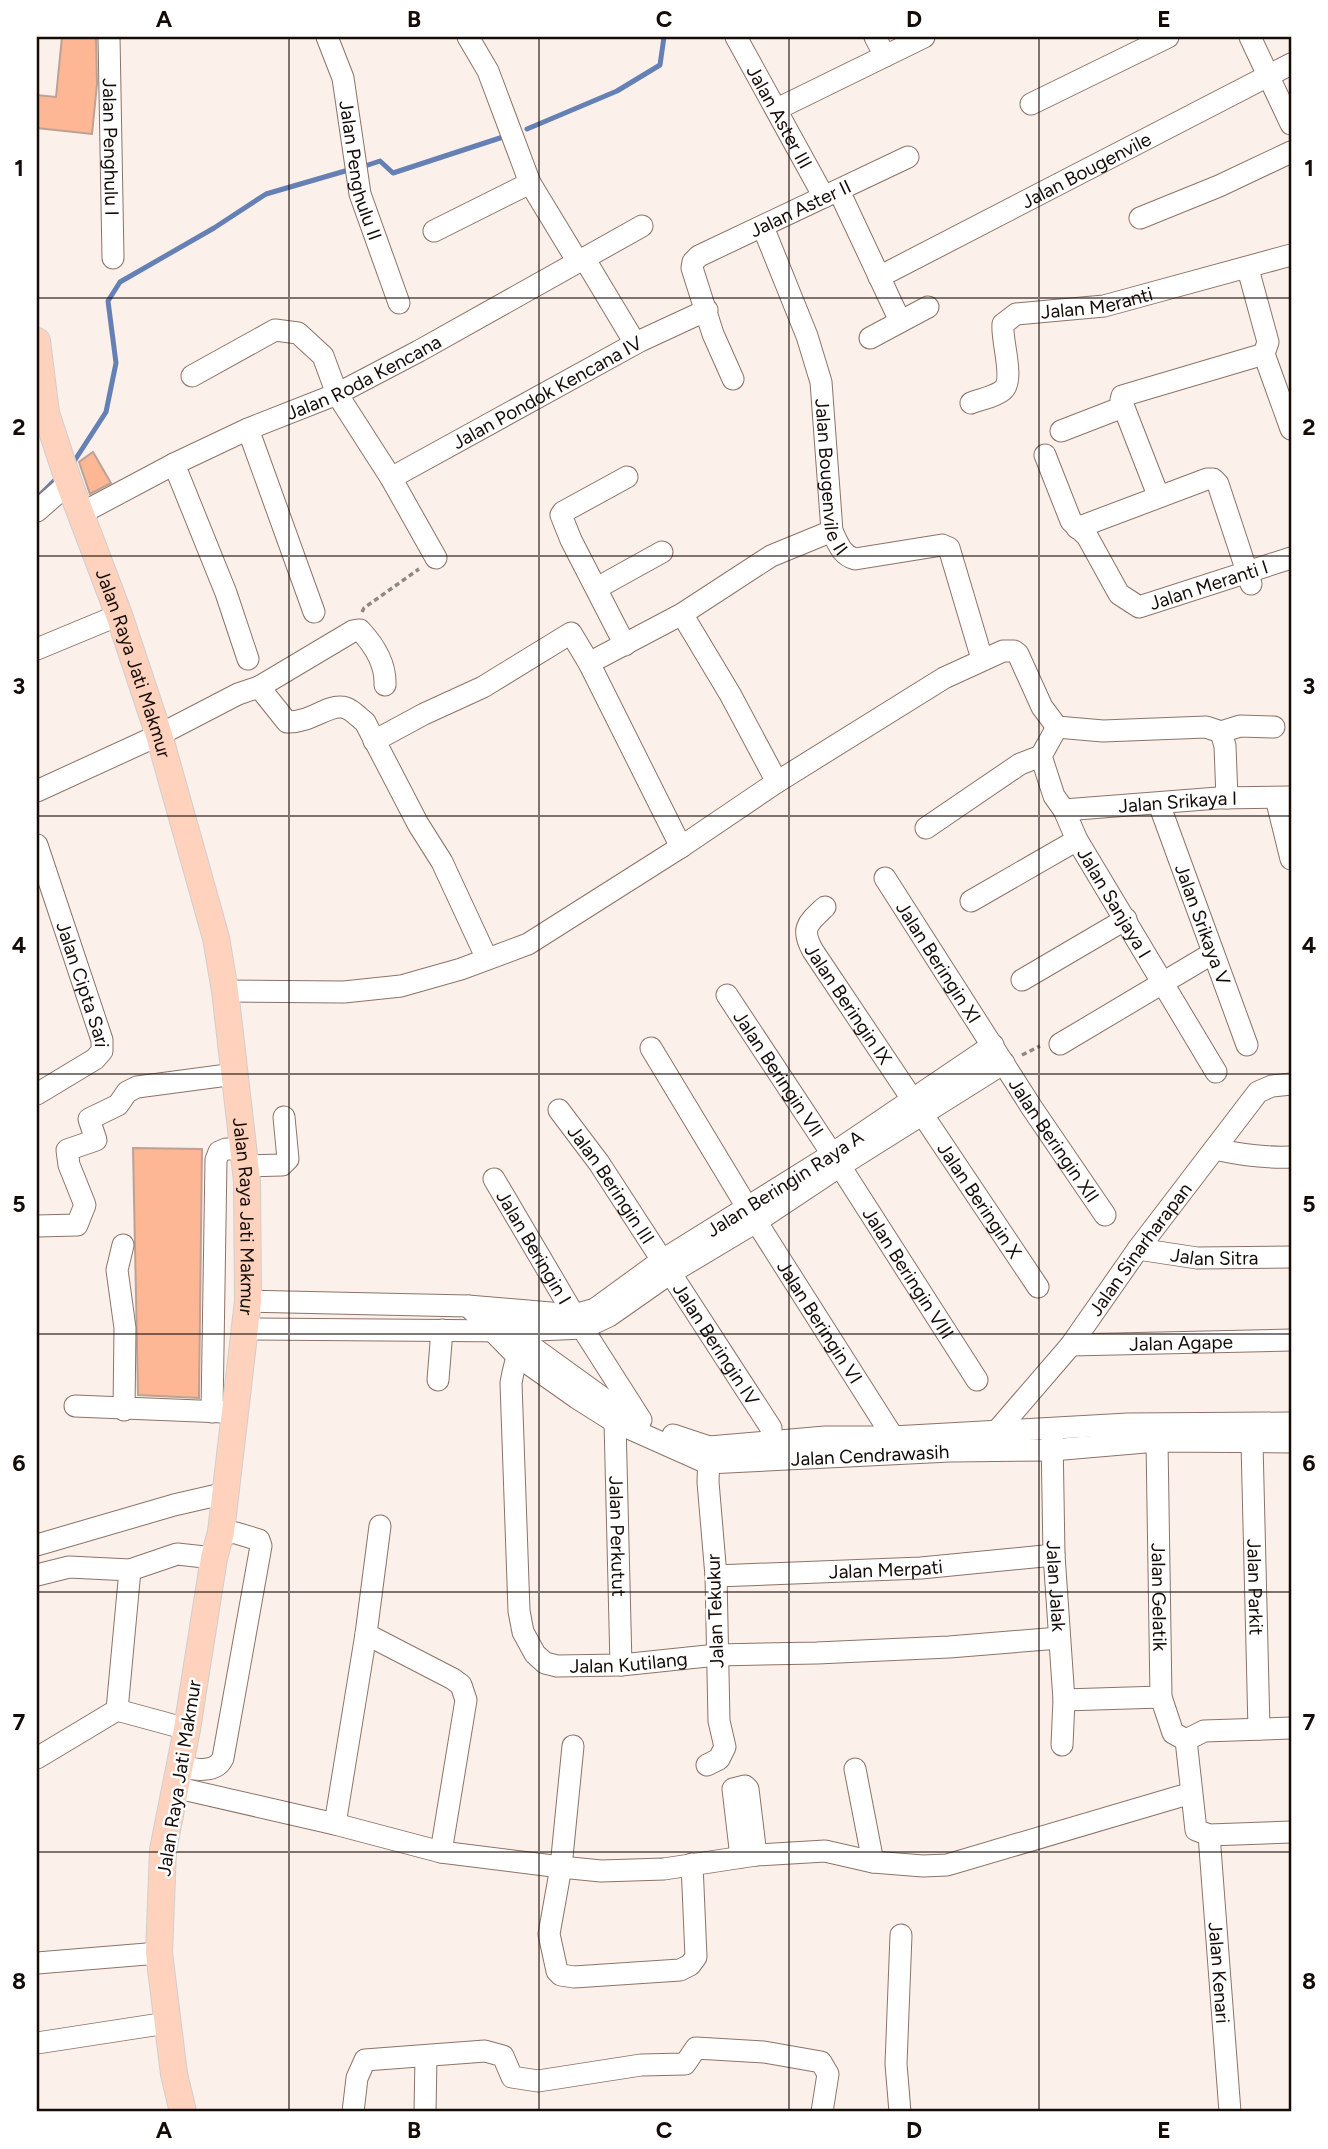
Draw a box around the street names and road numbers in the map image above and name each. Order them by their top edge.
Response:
street label: Jalan Aster III [742,61,818,172]
street label: Jalan Penghulu I [98,78,124,216]
street label: Jalan Penghulu II [335,99,387,243]
street label: Jalan Bougenvile [1017,127,1155,213]
street label: Jalan Aster II [746,174,855,242]
street label: Jalan Meranti [1040,282,1155,323]
street label: Jalan Roda Kencana [283,330,445,424]
street label: Jalan Pondok Kencana IV [448,331,646,454]
street label: Jalan Bougenvile II [811,398,853,560]
street label: Jalan Meranti I [1146,555,1271,614]
street label: Jalan Raya Jati Makmur [91,565,177,761]
street label: Jalan Srikaya I [1117,786,1237,817]
street label: Jalan Sanjaya I [1073,843,1156,962]
street label: Jalan Srikaya V [1170,861,1236,988]
street label: Jalan Beringin XI [891,897,986,1027]
street label: Jalan Cipta Sari [52,918,114,1047]
street label: Jalan Beringin IX [800,940,897,1069]
street label: Jalan Beringin VII [729,1006,829,1141]
street label: Jalan Beringin XII [1004,1074,1104,1207]
street label: Jalan Raya Jati Makmur [228,1116,260,1317]
street label: Jalan Beringin III [563,1120,660,1248]
street label: Jalan Beringin Raya A [702,1125,868,1241]
street label: Jalan Beringin X [933,1138,1027,1263]
street label: Jalan Sinarharapan [1084,1178,1196,1320]
street label: Jalan Beringin I [492,1186,576,1308]
street label: Jalan Beringin VIII [858,1203,959,1343]
street label: Jalan Sitra [1169,1243,1258,1270]
street label: Jalan Beringin VI [772,1256,868,1388]
street label: Jalan Beringin IV [668,1278,765,1409]
street label: Jalan Agape [1129,1330,1233,1355]
street label: Jalan Cendrawasih [790,1440,950,1470]
street label: Jalan Perkutut [605,1475,631,1597]
street label: Jalan Parkit [1243,1538,1268,1635]
street label: Jalan Jalak [1042,1540,1071,1633]
street label: Jalan Gelatik [1147,1543,1172,1652]
street label: Jalan Tekukur [701,1553,728,1669]
street label: Jalan Merpati [828,1554,944,1583]
street label: Jalan Kutilang [569,1647,689,1677]
street label: Jalan Raya Jati Makmur [152,1678,206,1878]
street label: Jalan Kenari [1204,1921,1235,2024]

